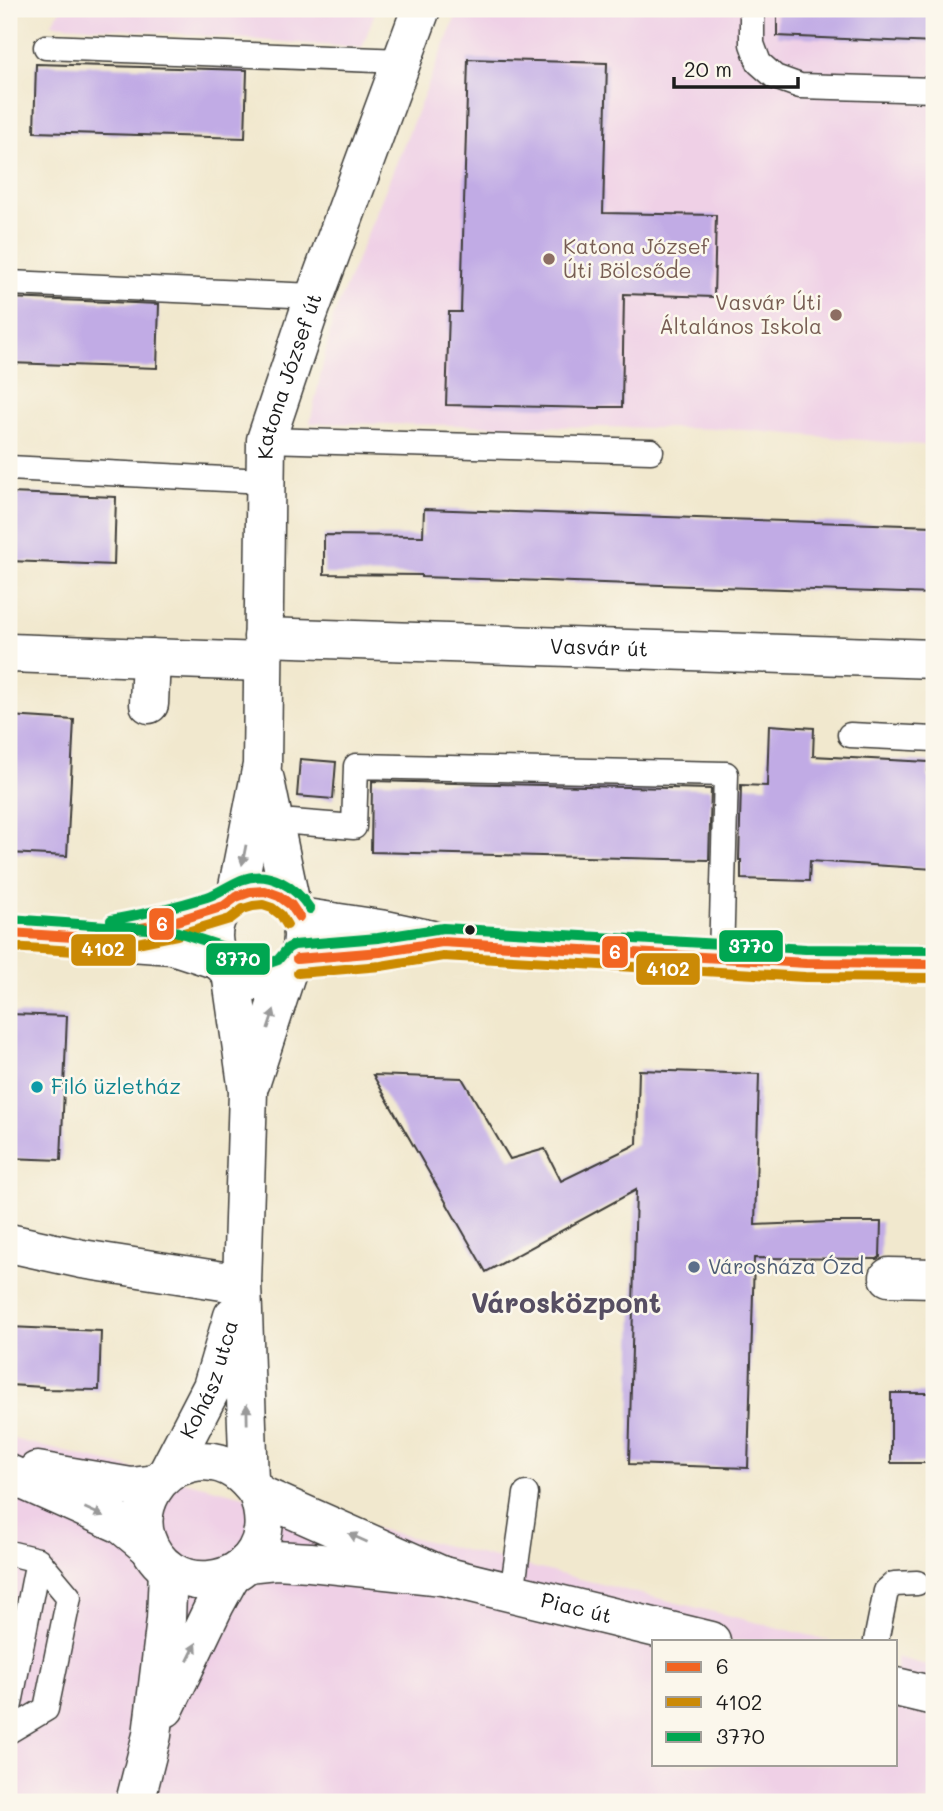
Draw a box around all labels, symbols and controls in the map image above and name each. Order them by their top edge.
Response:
scale bar [674,46,798,90]
text: 20 m [684,55,732,82]
place label: Katona József Úti Bölcsőde [563,232,710,283]
marker: Katona József Úti Bölcsőde [541,251,557,267]
place label: Vasvár Úti Általános Iskola [659,288,822,339]
street label: Katona József út [251,289,327,459]
marker: Vasvár Úti Általános Iskola [828,307,844,323]
street label: Vasvár út [549,631,648,662]
one-way arrow [238,844,249,866]
line badge: 6 [148,907,175,941]
text: 6 [156,911,168,936]
unlabelled marker [463,923,477,937]
line badge: 3770 [718,929,784,963]
line badge: 4102 [70,933,137,967]
text: 3770 [729,933,773,958]
line badge: 6 [601,935,629,969]
text: 4102 [81,936,125,961]
text: 6 [609,939,621,964]
line badge: 3770 [205,942,271,976]
text: 3770 [216,946,260,971]
line badge: 4102 [635,952,701,986]
text: 4102 [646,956,690,981]
one-way arrow [267,1008,277,1029]
place label: Filó üzletház [51,1072,181,1099]
marker: Filó üzletház [29,1079,45,1095]
place label: Városháza Ózd [708,1252,864,1279]
marker: Városháza Ózd [686,1259,702,1275]
district label: Városközpont [471,1284,661,1320]
street label: Kohász utca [173,1317,243,1442]
one-way arrow [241,1402,252,1424]
one-way arrow [83,1507,104,1518]
one-way arrow [348,1532,369,1543]
street label: Piac út [538,1585,615,1628]
legend [652,1640,898,1766]
one-way arrow [187,1642,198,1662]
text: 6 [716,1652,729,1679]
text: 4102 [716,1688,762,1715]
text: 3770 [716,1722,765,1749]

